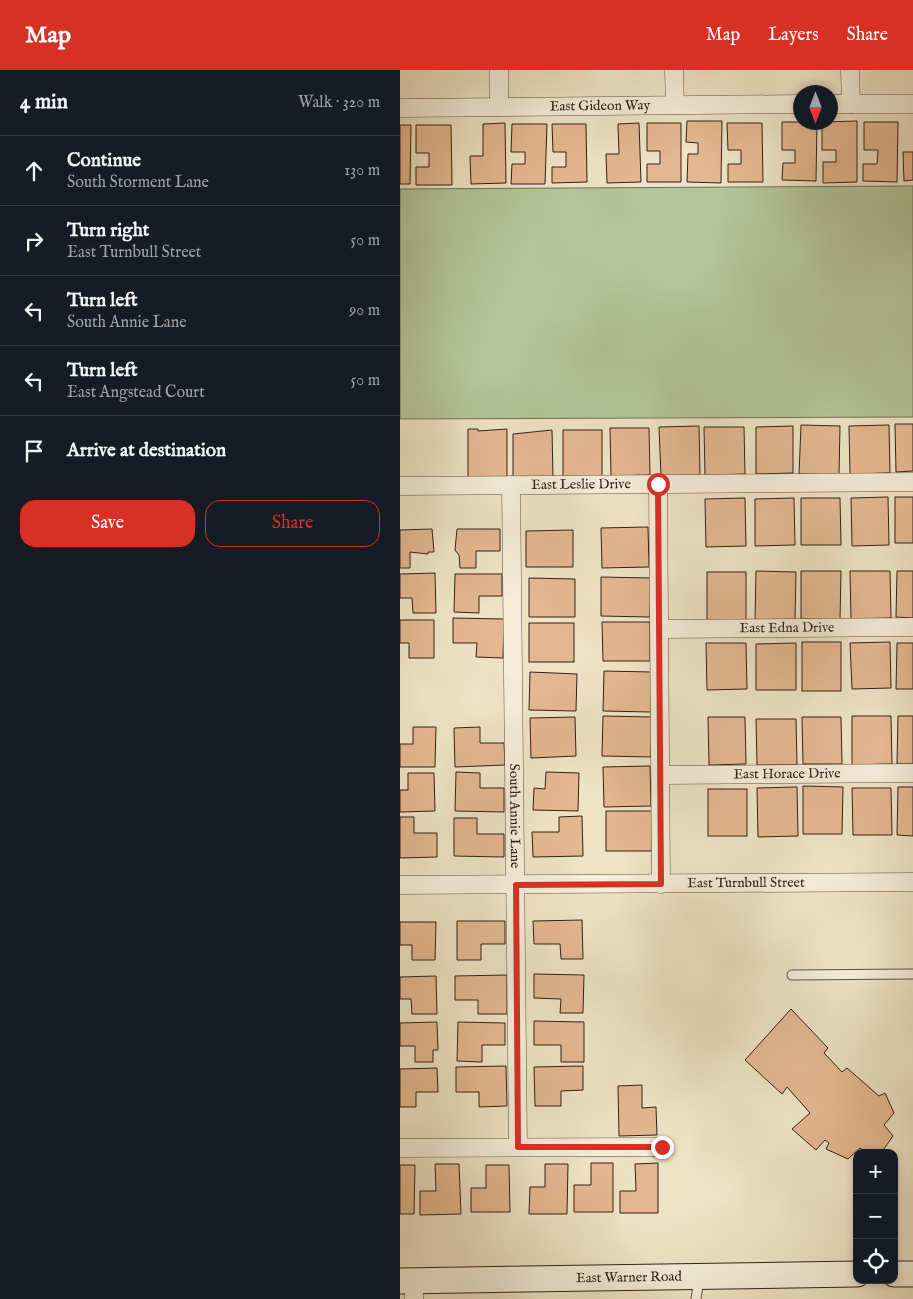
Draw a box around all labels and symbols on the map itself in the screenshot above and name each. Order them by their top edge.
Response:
north arrow [793,85,838,130]
street label: East Gideon Way [550,96,650,116]
route start [647,473,670,496]
street label: East Leslie Drive [531,475,631,494]
street label: East Edna Drive [739,619,835,637]
street label: South Annie Lane [505,763,524,869]
street label: East Horace Drive [733,765,841,783]
street label: East Turnbull Street [687,874,805,892]
route end [651,1136,674,1159]
street label: East Warner Road [576,1268,683,1287]

